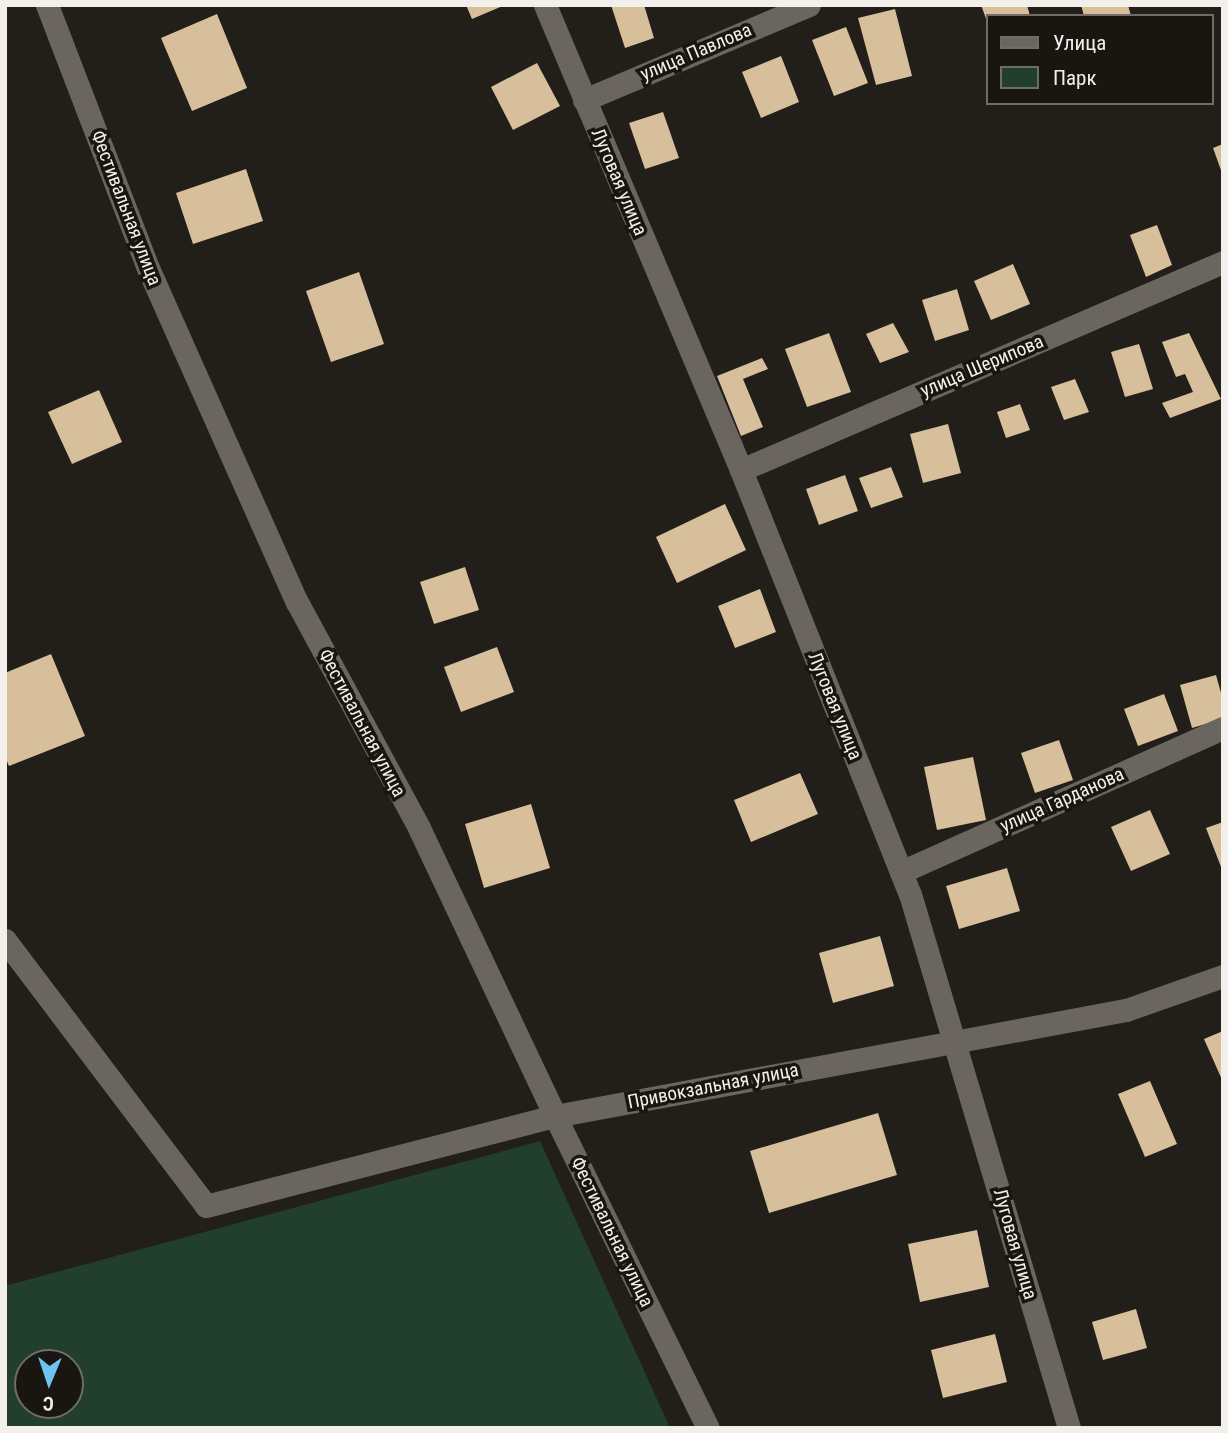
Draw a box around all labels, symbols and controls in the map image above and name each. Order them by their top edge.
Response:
legend [986,14,1214,105]
street label: улица Павлова [637,18,755,86]
text: Улица [1053,31,1106,55]
text: Парк [1053,66,1097,90]
street label: Луговая улица [586,125,652,239]
street label: Фестивальная улица [86,127,166,289]
street label: улица Шерипова [917,330,1047,402]
street label: Фестивальная улица [313,645,411,801]
street label: Луговая улица [803,649,867,763]
street label: улица Гарданова [997,763,1127,837]
street label: Привокзальная улица [626,1058,800,1114]
street label: Фестивальная улица [566,1153,658,1311]
street label: Луговая улица [988,1186,1042,1302]
north arrow [14,1349,84,1419]
text: С [43,1392,54,1415]

